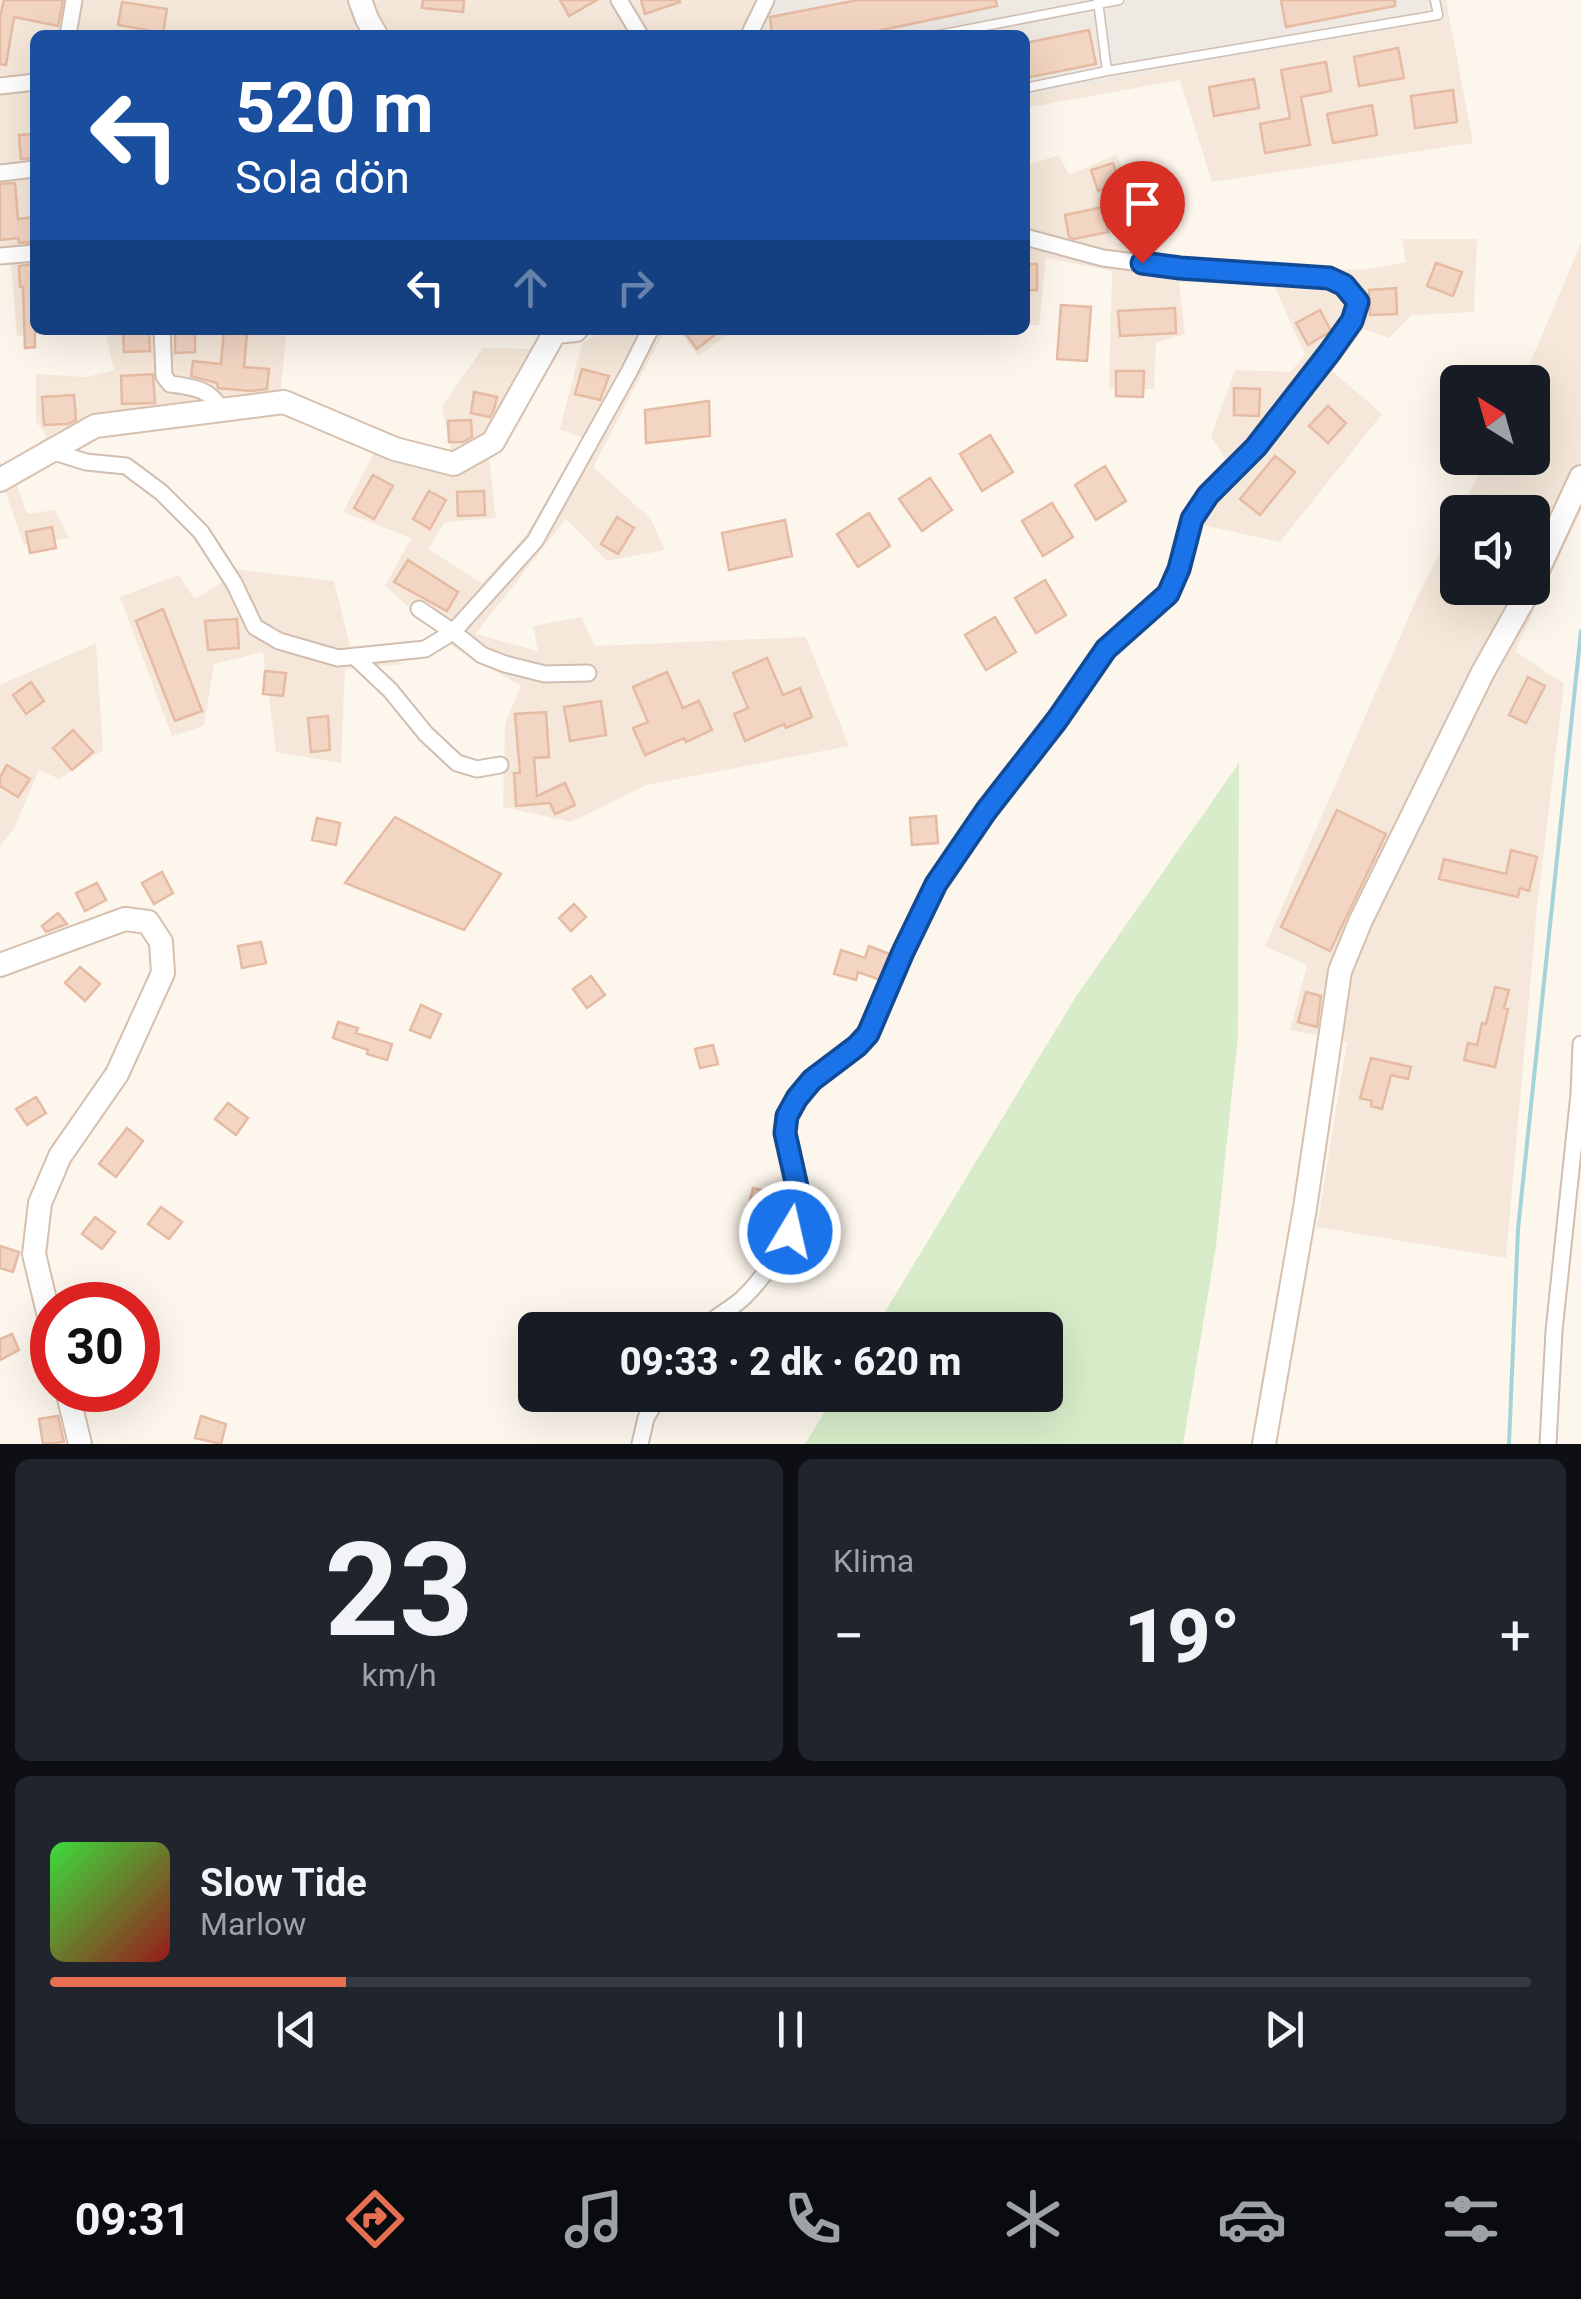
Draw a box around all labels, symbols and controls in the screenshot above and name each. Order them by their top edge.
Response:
text: 520 m [235,67,434,149]
icon: left [70,70,200,200]
text: Sola dön [235,151,410,204]
pin [1100,161,1185,264]
icon: arrive [1115,176,1170,231]
icon: left [398,260,453,315]
icon: ahead [503,260,558,315]
icon: right [608,260,663,315]
north arrow [1440,365,1550,475]
map controls [1440,365,1550,605]
button: sound [1440,495,1550,605]
position arrow [738,1180,842,1284]
speed limit sign: 30 [30,1282,160,1412]
text: 09:33 · 2 dk · 620 m [620,1340,961,1384]
text: 23 [324,1514,474,1667]
text: Klima [833,1542,914,1580]
text: 19° [1124,1592,1240,1680]
text: − [833,1604,864,1668]
text: + [1500,1604,1531,1668]
text: km/h [361,1656,437,1694]
text: Slow Tide [200,1861,367,1905]
text: Marlow [200,1905,306,1943]
icon: previous [269,2002,324,2057]
icon: pause [763,2002,818,2057]
icon: next [1257,2002,1312,2057]
icon: directions [340,2184,410,2254]
icon: music [559,2184,629,2254]
icon: phone [778,2184,848,2254]
icon: climate [998,2184,1068,2254]
icon: car [1217,2184,1287,2254]
icon: filters [1436,2184,1506,2254]
text: 09:31 [75,2193,191,2246]

